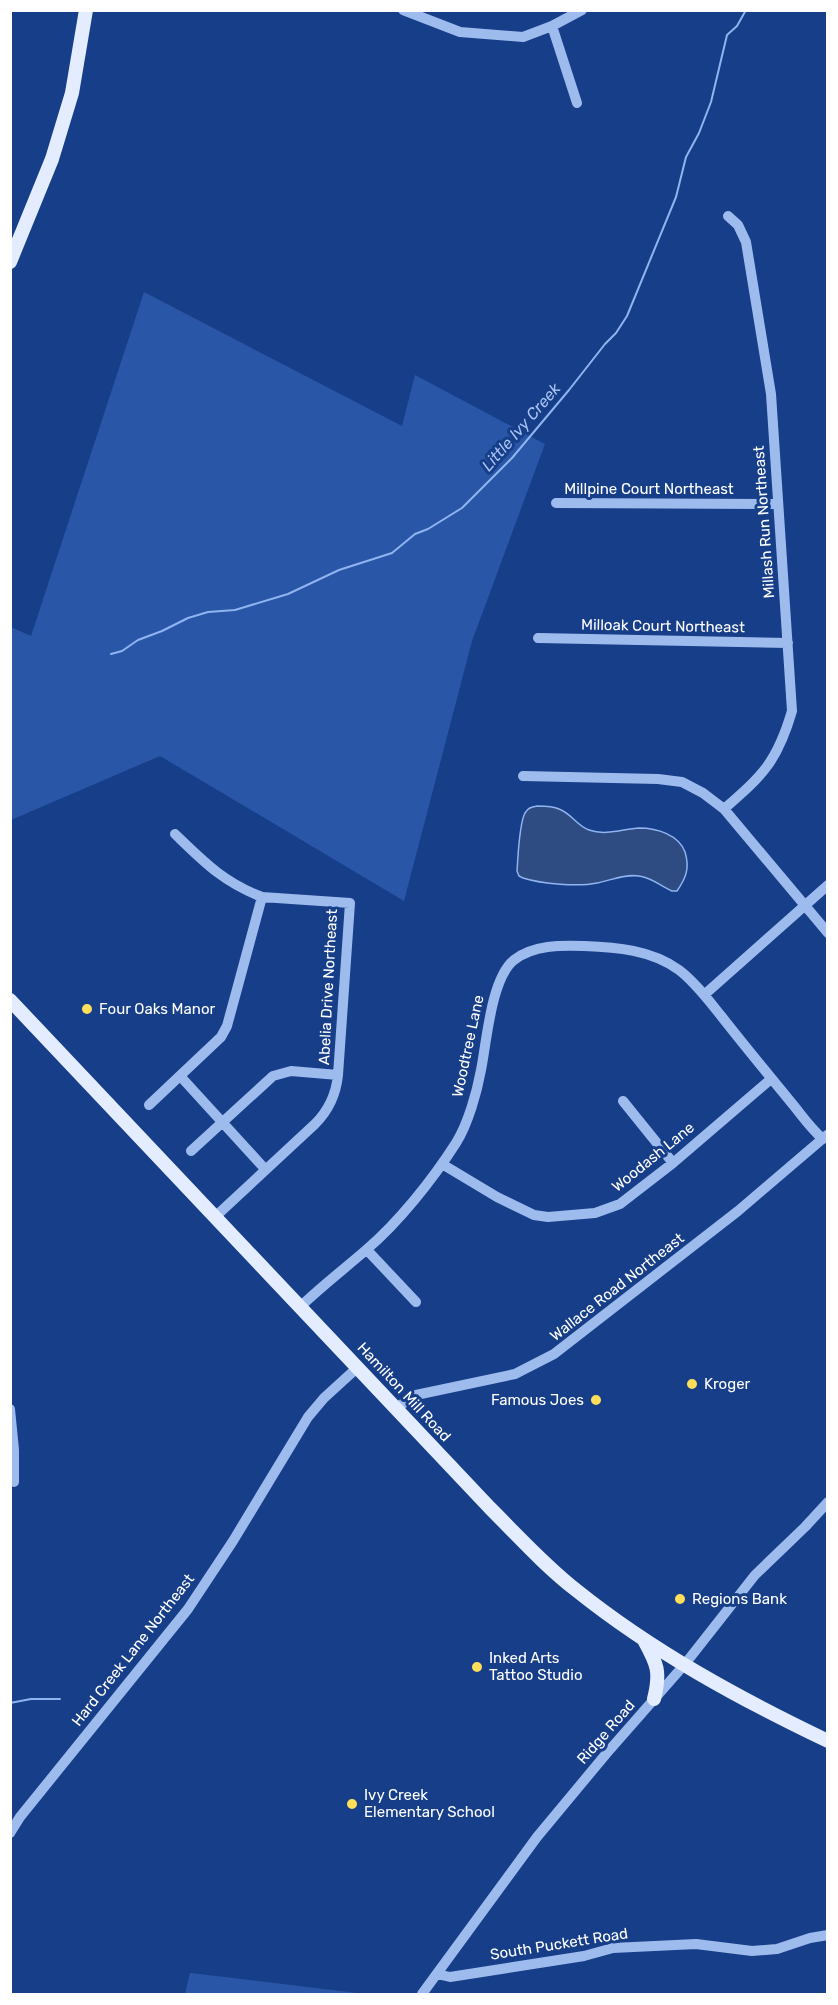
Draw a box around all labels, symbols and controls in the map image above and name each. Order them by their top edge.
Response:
water label: Little Ivy Creek [478,379,565,475]
street label: Millash Run Northeast [750,445,778,599]
street label: Millpine Court Northeast [564,480,734,498]
street label: Milloak Court Northeast [581,616,745,636]
street label: Abelia Drive Northeast [315,908,341,1066]
street label: Woodtree Lane [448,993,488,1099]
place label: Four Oaks Manor [99,1000,216,1018]
marker: Four Oaks Manor [80,1002,94,1016]
street label: Woodash Lane [608,1118,698,1196]
street label: Wallace Road Northeast [546,1229,688,1345]
street label: Hamilton Mill Road [353,1339,455,1445]
place label: Kroger [704,1375,751,1393]
marker: Kroger [685,1377,699,1391]
place label: Famous Joes [491,1391,584,1409]
marker: Famous Joes [589,1393,603,1407]
street label: Hard Creek Lane Northeast [68,1570,198,1730]
place label: Regions Bank [692,1590,787,1608]
marker: Regions Bank [673,1592,687,1606]
place label: Inked Arts Tattoo Studio [489,1649,583,1684]
marker: Inked Arts Tattoo Studio [470,1660,484,1674]
street label: Ridge Road [573,1696,639,1768]
place label: Ivy Creek Elementary School [364,1786,495,1821]
marker: Ivy Creek Elementary School [345,1797,359,1811]
street label: South Puckett Road [489,1924,629,1964]

